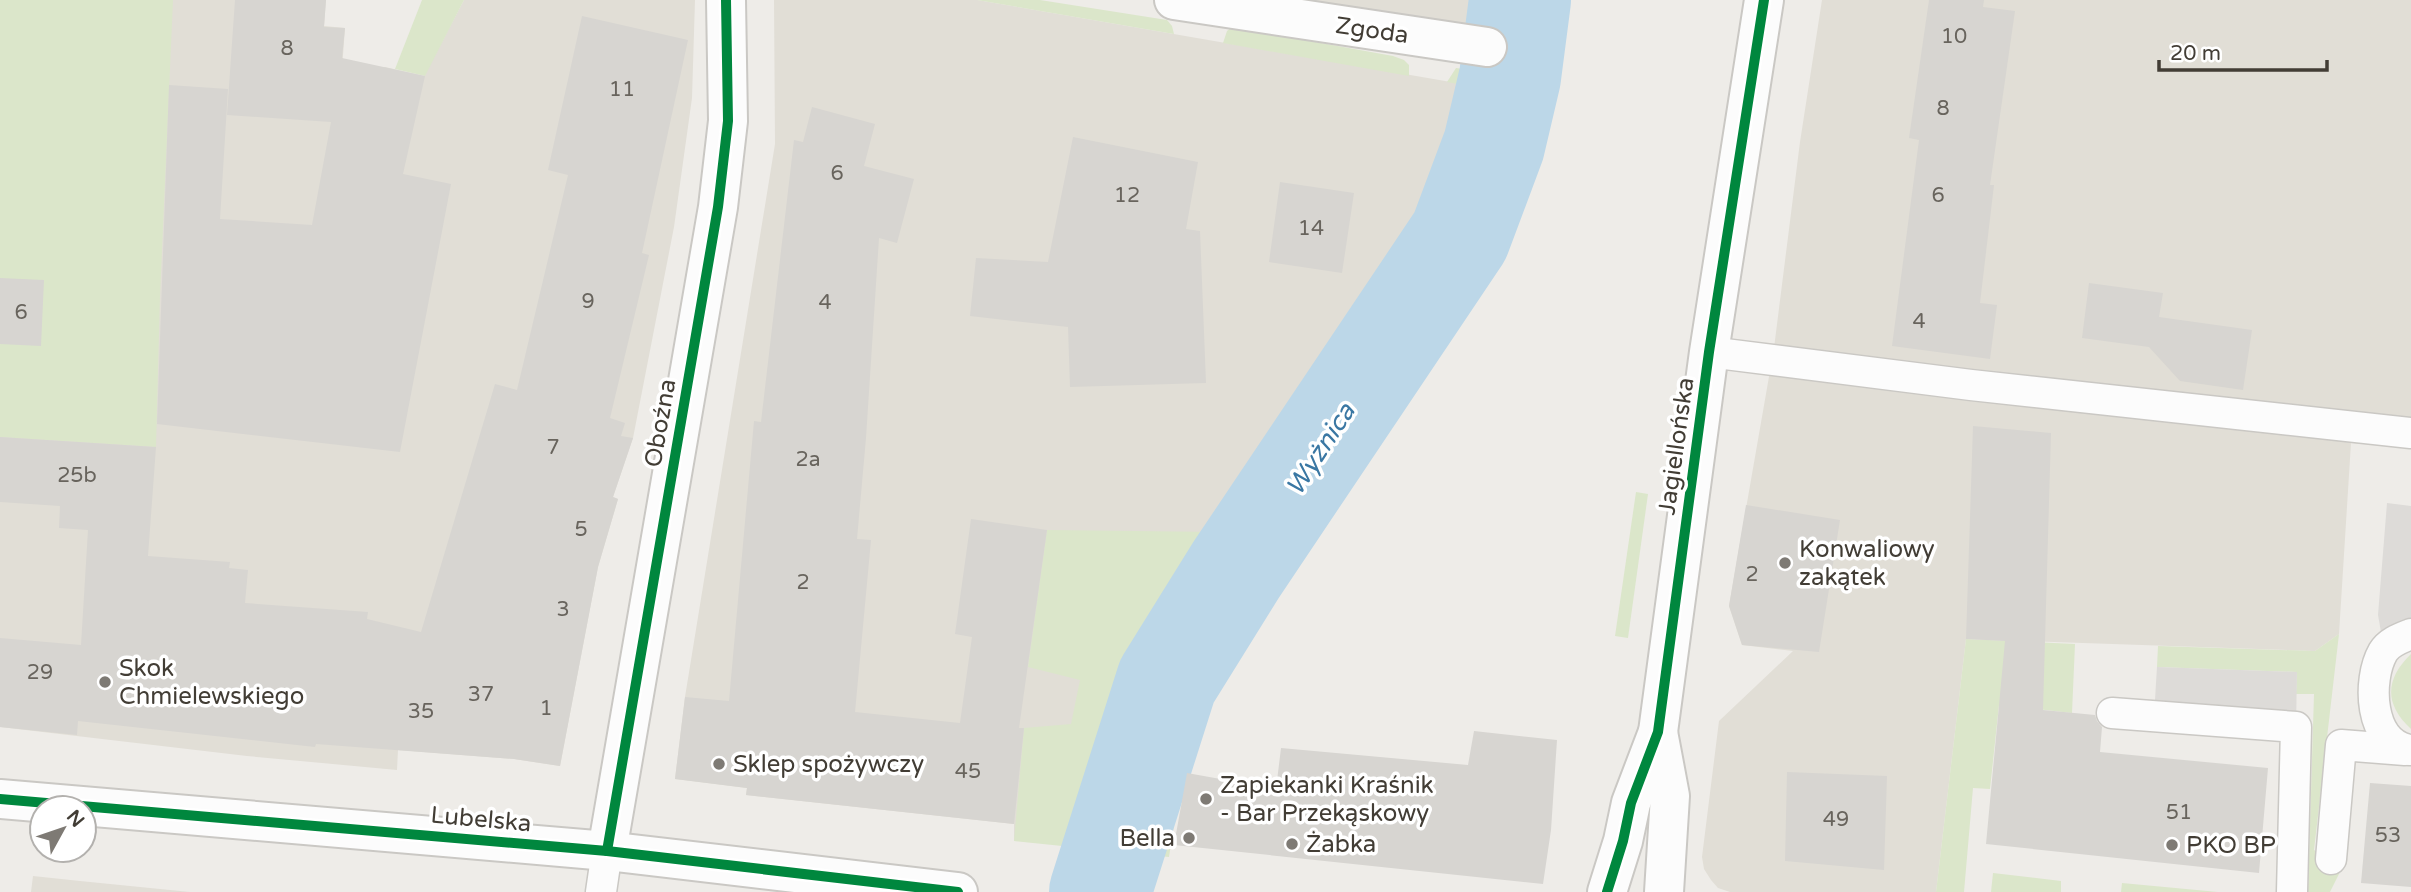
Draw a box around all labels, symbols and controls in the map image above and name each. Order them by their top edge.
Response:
street label: Zgoda [1333,11,1410,50]
house number: 10 [1941,24,1967,49]
scale bar [2159,28,2327,72]
house number: 8 [280,36,294,61]
text: 20 m [2170,41,2221,66]
house number: 11 [609,77,635,102]
house number: 8 [1936,96,1950,121]
house number: 6 [830,161,844,186]
house number: 12 [1114,183,1140,208]
house number: 6 [1931,183,1945,208]
house number: 14 [1298,216,1324,241]
house number: 9 [581,289,595,314]
house number: 4 [818,290,832,315]
house number: 6 [14,300,28,325]
house number: 4 [1912,309,1926,334]
street label: Jagiellońska [1653,376,1700,517]
street label: Oboźna [638,377,683,469]
water label: Wyżnica [1279,396,1362,501]
house number: 7 [546,435,560,460]
house number: 2a [796,447,821,472]
house number: 25b [57,463,97,488]
house number: 5 [574,517,588,542]
place label: Konwaliowy zakątek [1799,535,1935,592]
marker: Konwaliowy zakątek [1777,555,1793,571]
house number: 2 [1745,562,1759,587]
house number: 2 [796,570,810,595]
house number: 3 [556,597,570,622]
place label: Skok Chmielewskiego [119,654,304,711]
house number: 29 [27,660,53,685]
marker: Skok Chmielewskiego [97,674,113,690]
house number: 37 [468,682,494,707]
house number: 1 [539,696,553,721]
house number: 35 [408,699,434,724]
place label: Sklep spożywczy [733,750,924,779]
marker: Sklep spożywczy [711,756,727,772]
house number: 45 [955,759,981,784]
place label: Zapiekanki Kraśnik - Bar Przekąskowy [1220,771,1434,828]
marker: Zapiekanki Kraśnik - Bar Przekąskowy [1198,791,1214,807]
north arrow [28,794,98,864]
house number: 51 [2166,800,2192,825]
street label: Lubelska [429,801,533,838]
text: N [62,806,89,832]
house number: 49 [1823,807,1849,832]
house number: 53 [2375,823,2401,848]
place label: Bella [1119,824,1175,853]
marker: Bella [1181,830,1197,846]
place label: Żabka [1306,830,1376,859]
place label: PKO BP [2186,831,2276,860]
marker: Żabka [1284,836,1300,852]
marker: PKO BP [2164,837,2180,853]

